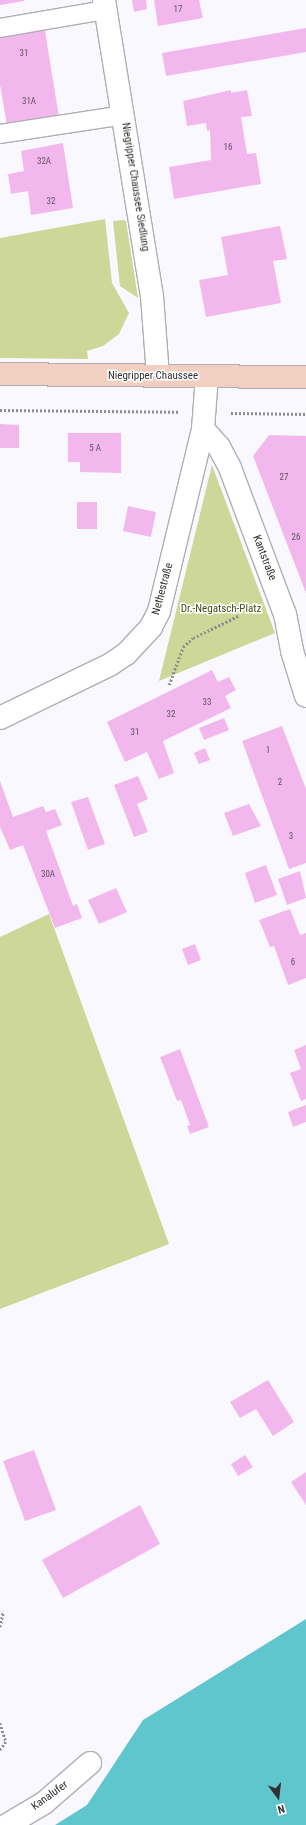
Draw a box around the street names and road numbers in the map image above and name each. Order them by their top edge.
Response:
street label: Niegripper Chaussee Siedlung [118,122,152,252]
street label: Niegripper Chaussee [108,369,198,383]
street label: Kantstraße [249,533,279,583]
street label: Nethestraße [150,562,176,616]
street label: Kanalufer [29,1778,71,1814]

